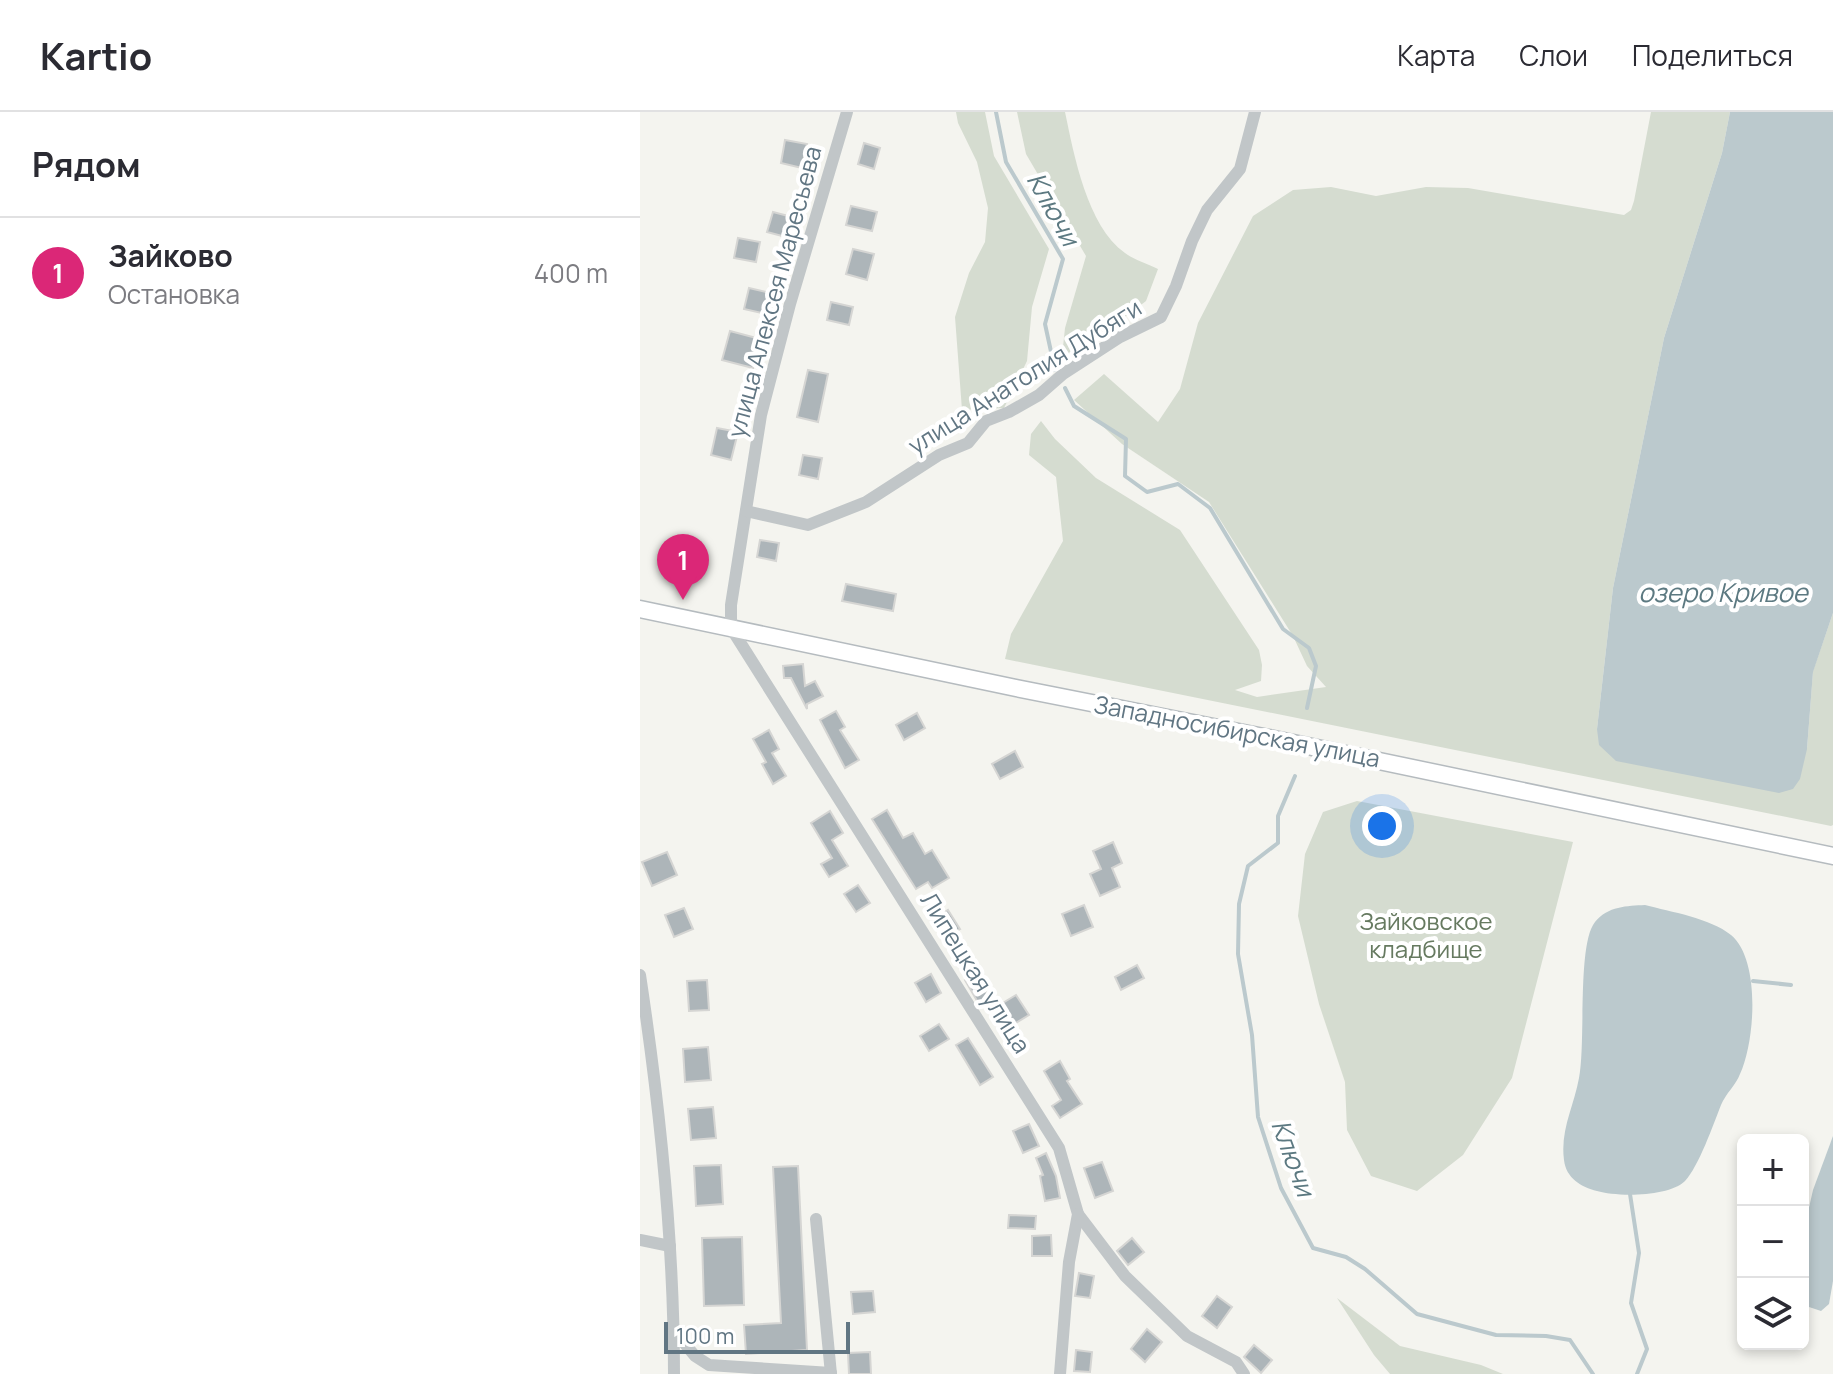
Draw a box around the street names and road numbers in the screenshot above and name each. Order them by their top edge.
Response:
street label: улица Алексея Маресьева [719,142,828,441]
street label: улица Анатолия Дубяги [901,290,1147,461]
street label: Западносибирская улица [1092,687,1383,774]
street label: Липецкая улица [914,885,1039,1059]

